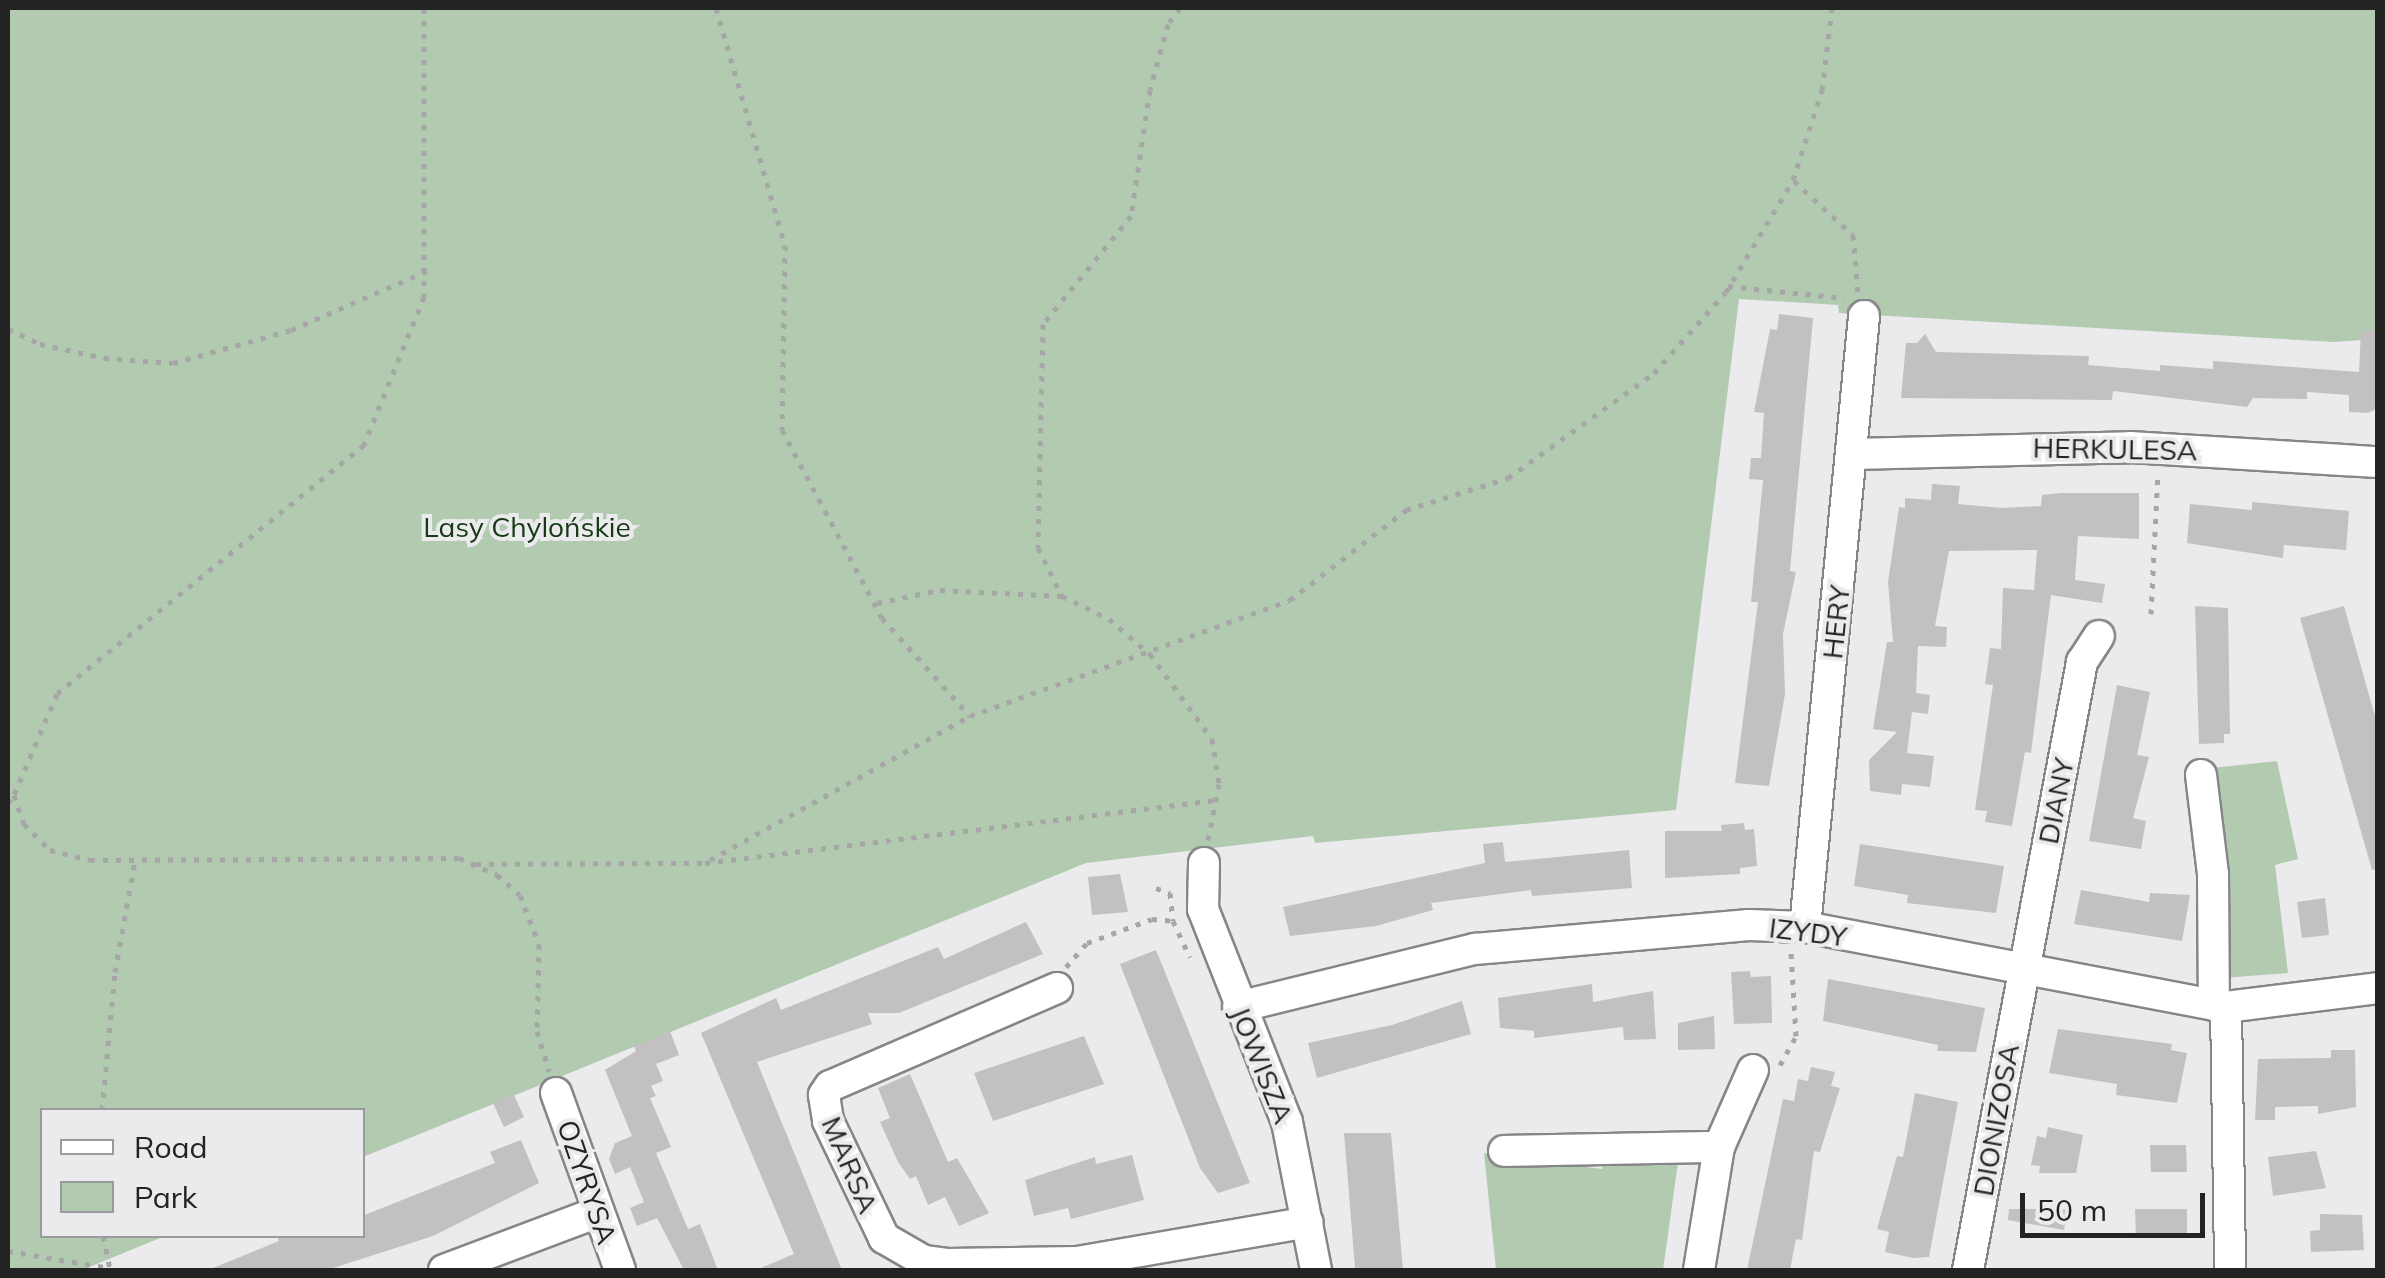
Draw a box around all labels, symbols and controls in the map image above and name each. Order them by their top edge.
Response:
street label: HERKULESA [2032,431,2198,467]
park label: Lasy Chylońskie [423,510,631,544]
street label: HERY [1815,583,1857,661]
street label: DIANY [2031,755,2081,847]
street label: IZYDY [1767,911,1849,953]
street label: JOWISZA [1223,1002,1301,1128]
street label: DIONIZOSA [1966,1041,2026,1199]
legend [40,1108,365,1238]
street label: MARSA [815,1112,885,1218]
street label: OZYRYSA [550,1116,624,1248]
text: Road [134,1128,208,1166]
scale bar [2025,1173,2210,1235]
text: Park [134,1178,197,1216]
text: 50 m [2037,1191,2107,1229]

